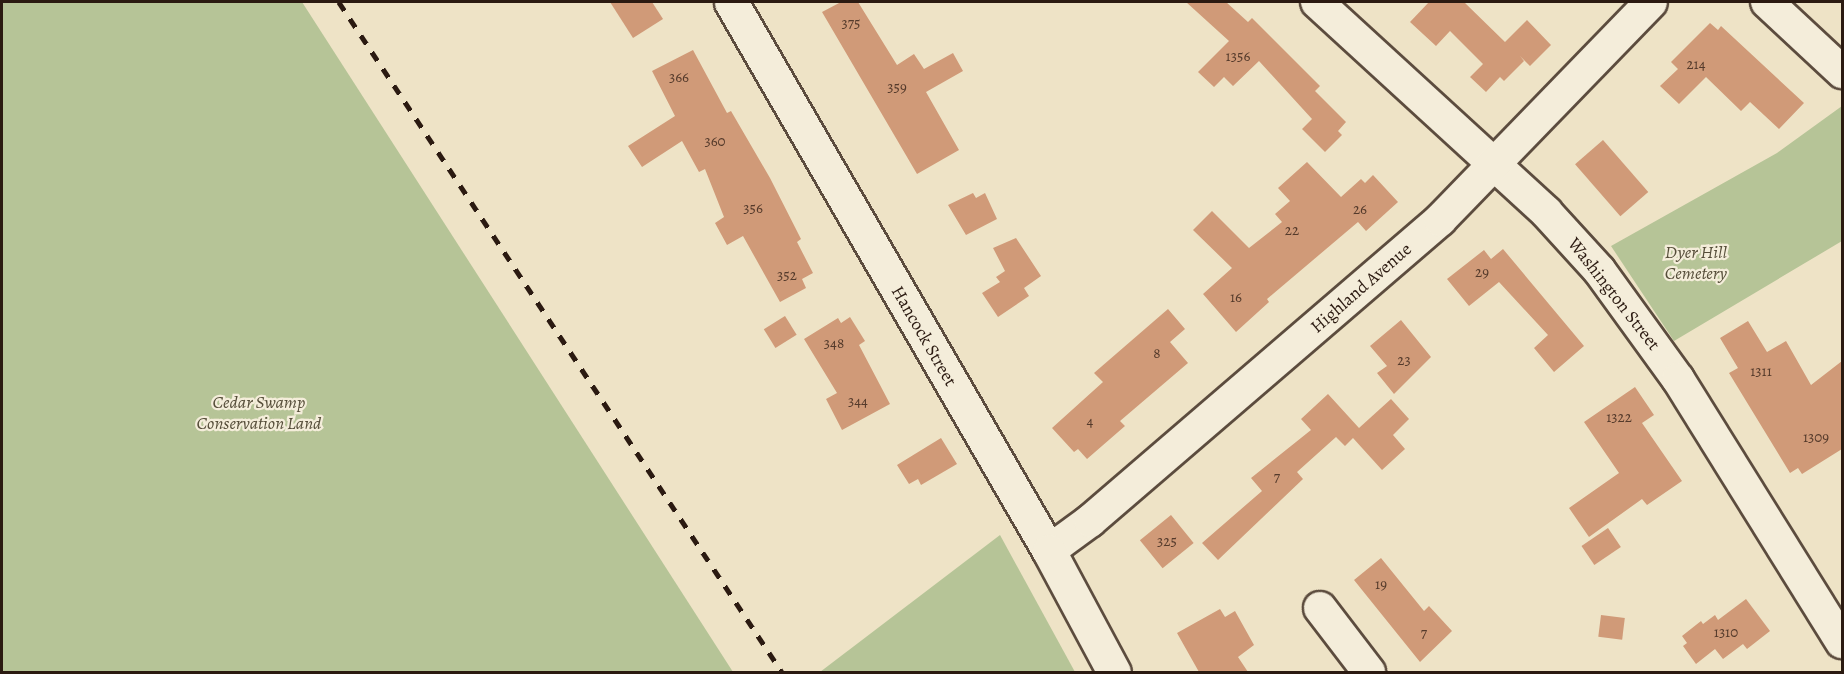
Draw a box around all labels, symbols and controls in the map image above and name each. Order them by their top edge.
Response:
house number: 375 [842,15,860,33]
house number: 1356 [1226,48,1250,66]
house number: 214 [1686,56,1706,74]
house number: 366 [669,69,689,87]
house number: 359 [887,79,907,97]
house number: 360 [704,133,726,151]
house number: 356 [743,200,763,218]
house number: 26 [1353,201,1367,219]
house number: 22 [1285,222,1299,240]
street label: Washington Street [1563,233,1665,355]
street label: Highland Avenue [1306,238,1416,338]
park label: Dyer Hill Cemetery [1665,242,1727,284]
house number: 29 [1475,264,1489,282]
house number: 352 [777,267,797,285]
street label: Hancock Street [887,282,961,390]
house number: 16 [1230,289,1242,307]
house number: 348 [824,335,844,353]
house number: 8 [1153,345,1161,363]
house number: 23 [1397,352,1411,370]
house number: 1311 [1750,363,1772,381]
park label: Cedar Swamp Conservation Land [197,392,321,434]
house number: 344 [848,393,868,411]
house number: 1322 [1606,409,1632,427]
house number: 4 [1087,413,1093,431]
house number: 1309 [1803,429,1829,447]
house number: 7 [1274,469,1280,487]
house number: 325 [1157,533,1177,551]
house number: 19 [1375,576,1387,594]
house number: 1310 [1714,624,1738,642]
house number: 7 [1421,625,1427,643]

